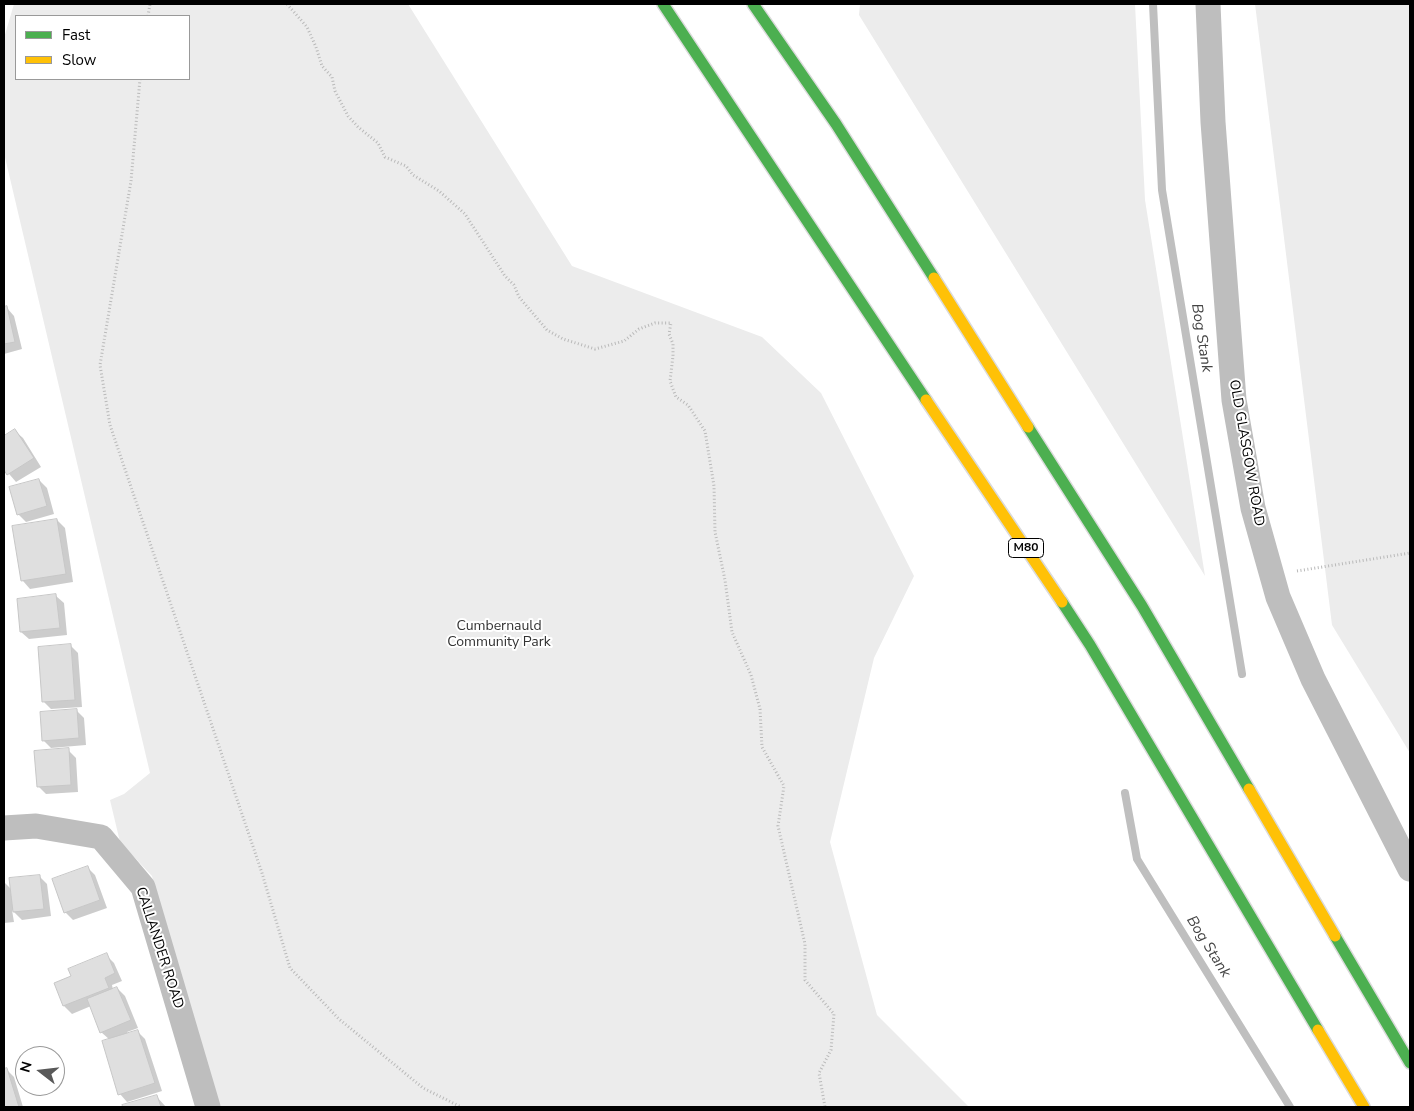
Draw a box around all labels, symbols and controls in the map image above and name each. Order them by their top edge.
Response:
legend [15,15,190,80]
text: Fast [62,25,90,45]
text: Slow [62,50,96,70]
water label: Bog Stank [1187,302,1215,374]
street label: OLD GLASGOW ROAD [1225,378,1267,528]
road number: M80 [1008,538,1044,558]
park label: Cumbernauld Community Park [447,619,551,652]
street label: CALLANDER ROAD [131,885,187,1011]
water label: Bog Stank [1182,913,1234,981]
north arrow [15,1046,65,1096]
text: N [15,1059,37,1075]

